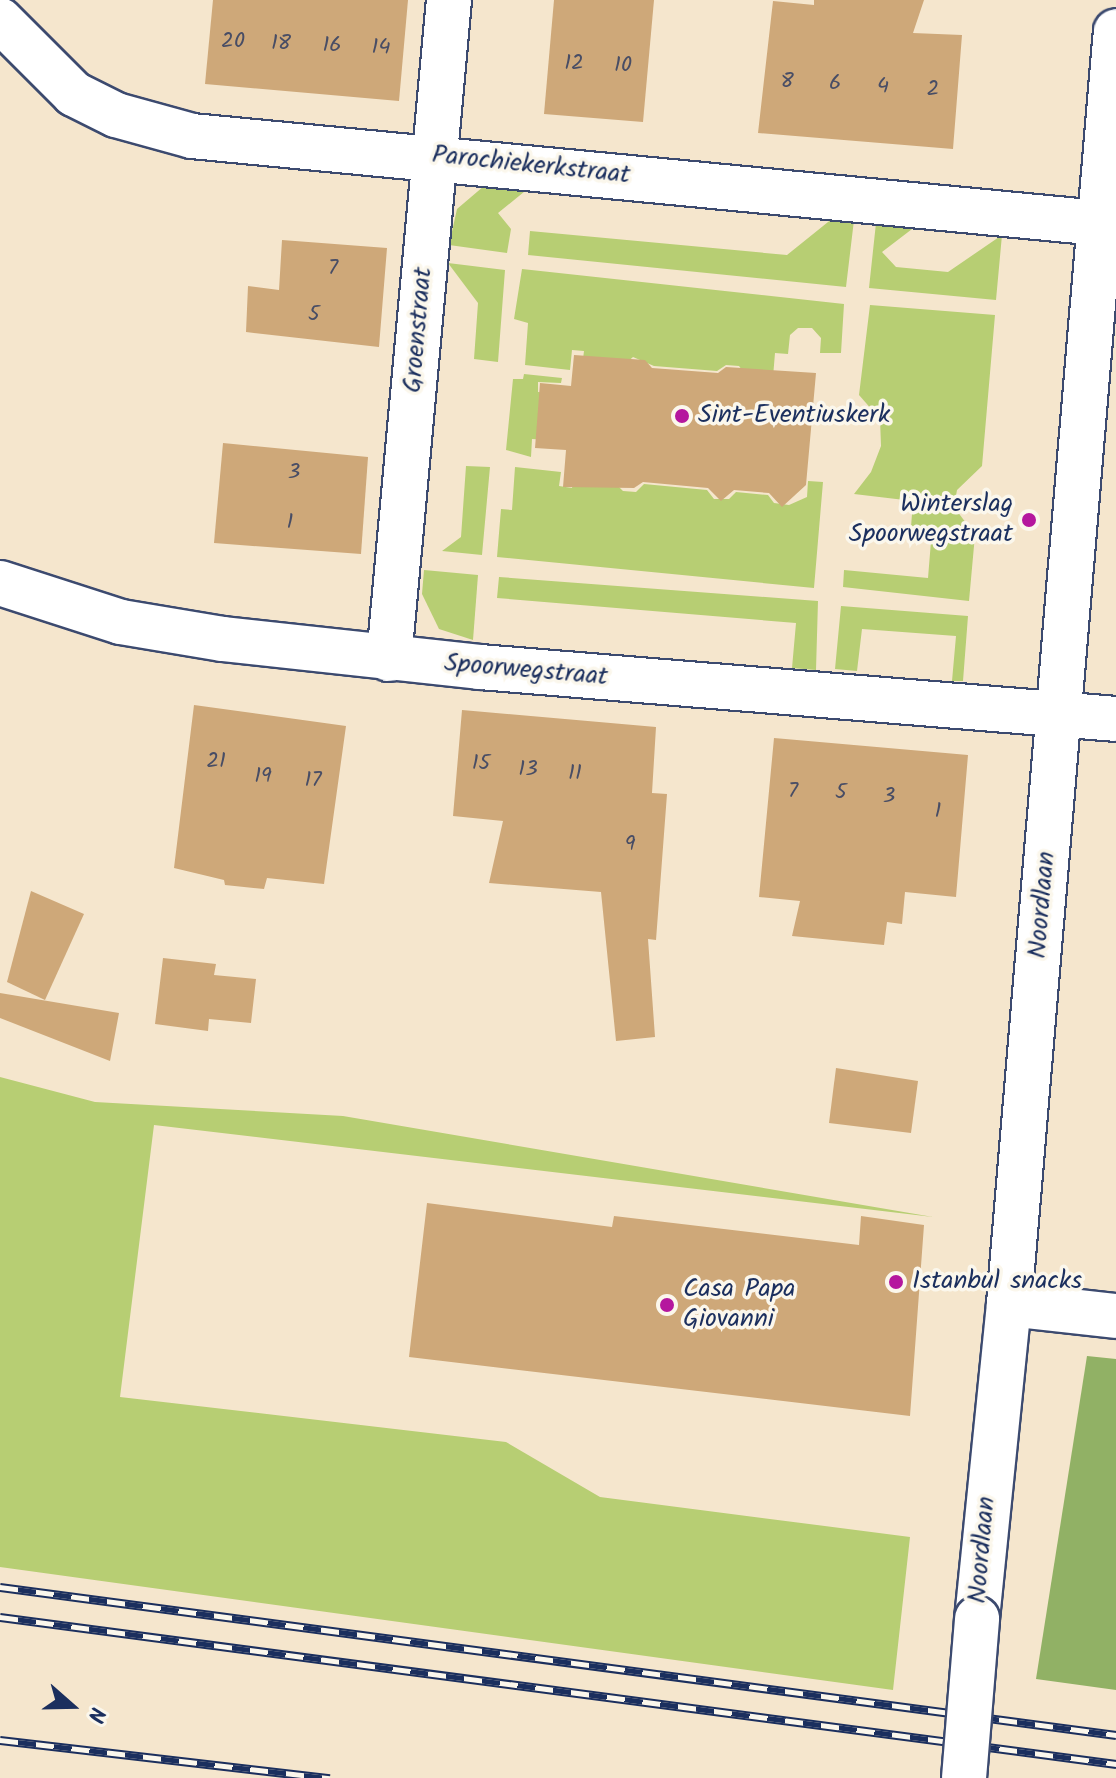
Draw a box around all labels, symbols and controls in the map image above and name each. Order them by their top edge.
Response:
house number: 20 [221,29,245,55]
house number: 18 [271,31,291,57]
house number: 16 [322,33,342,59]
house number: 14 [371,35,391,61]
house number: 12 [564,51,584,77]
house number: 10 [614,53,632,79]
house number: 8 [780,69,794,95]
house number: 6 [829,71,841,97]
house number: 4 [877,74,889,100]
house number: 2 [927,77,939,103]
street label: Parochiekerkstraat [430,140,632,192]
house number: 7 [328,256,338,282]
street label: Groenstraat [398,266,440,394]
house number: 5 [308,302,320,328]
place label: Sint-Eventiuskerk [698,400,890,432]
marker: Sint-Eventiuskerk [673,407,691,425]
house number: 3 [288,460,300,486]
place label: Winterslag Spoorwegstraat [849,489,1013,550]
house number: 1 [287,510,293,536]
marker: Winterslag Spoorwegstraat [1020,511,1038,529]
street label: Spoorwegstraat [443,648,609,694]
house number: 21 [206,749,226,775]
house number: 15 [472,751,490,777]
house number: 13 [518,757,538,783]
house number: 11 [568,761,582,787]
house number: 19 [254,764,272,790]
house number: 17 [304,768,322,794]
house number: 7 [788,779,798,805]
house number: 5 [835,780,847,806]
house number: 3 [883,784,895,810]
house number: 1 [935,799,941,825]
house number: 9 [625,832,635,858]
street label: Noordlaan [1023,850,1063,960]
place label: Istanbul snacks [912,1266,1082,1298]
marker: Istanbul snacks [887,1273,905,1291]
place label: Casa Papa Giovanni [683,1274,795,1336]
marker: Casa Papa Giovanni [658,1296,676,1314]
street label: Noordlaan [963,1495,1003,1605]
north arrow [32,1666,112,1746]
text: N [76,1702,114,1727]

